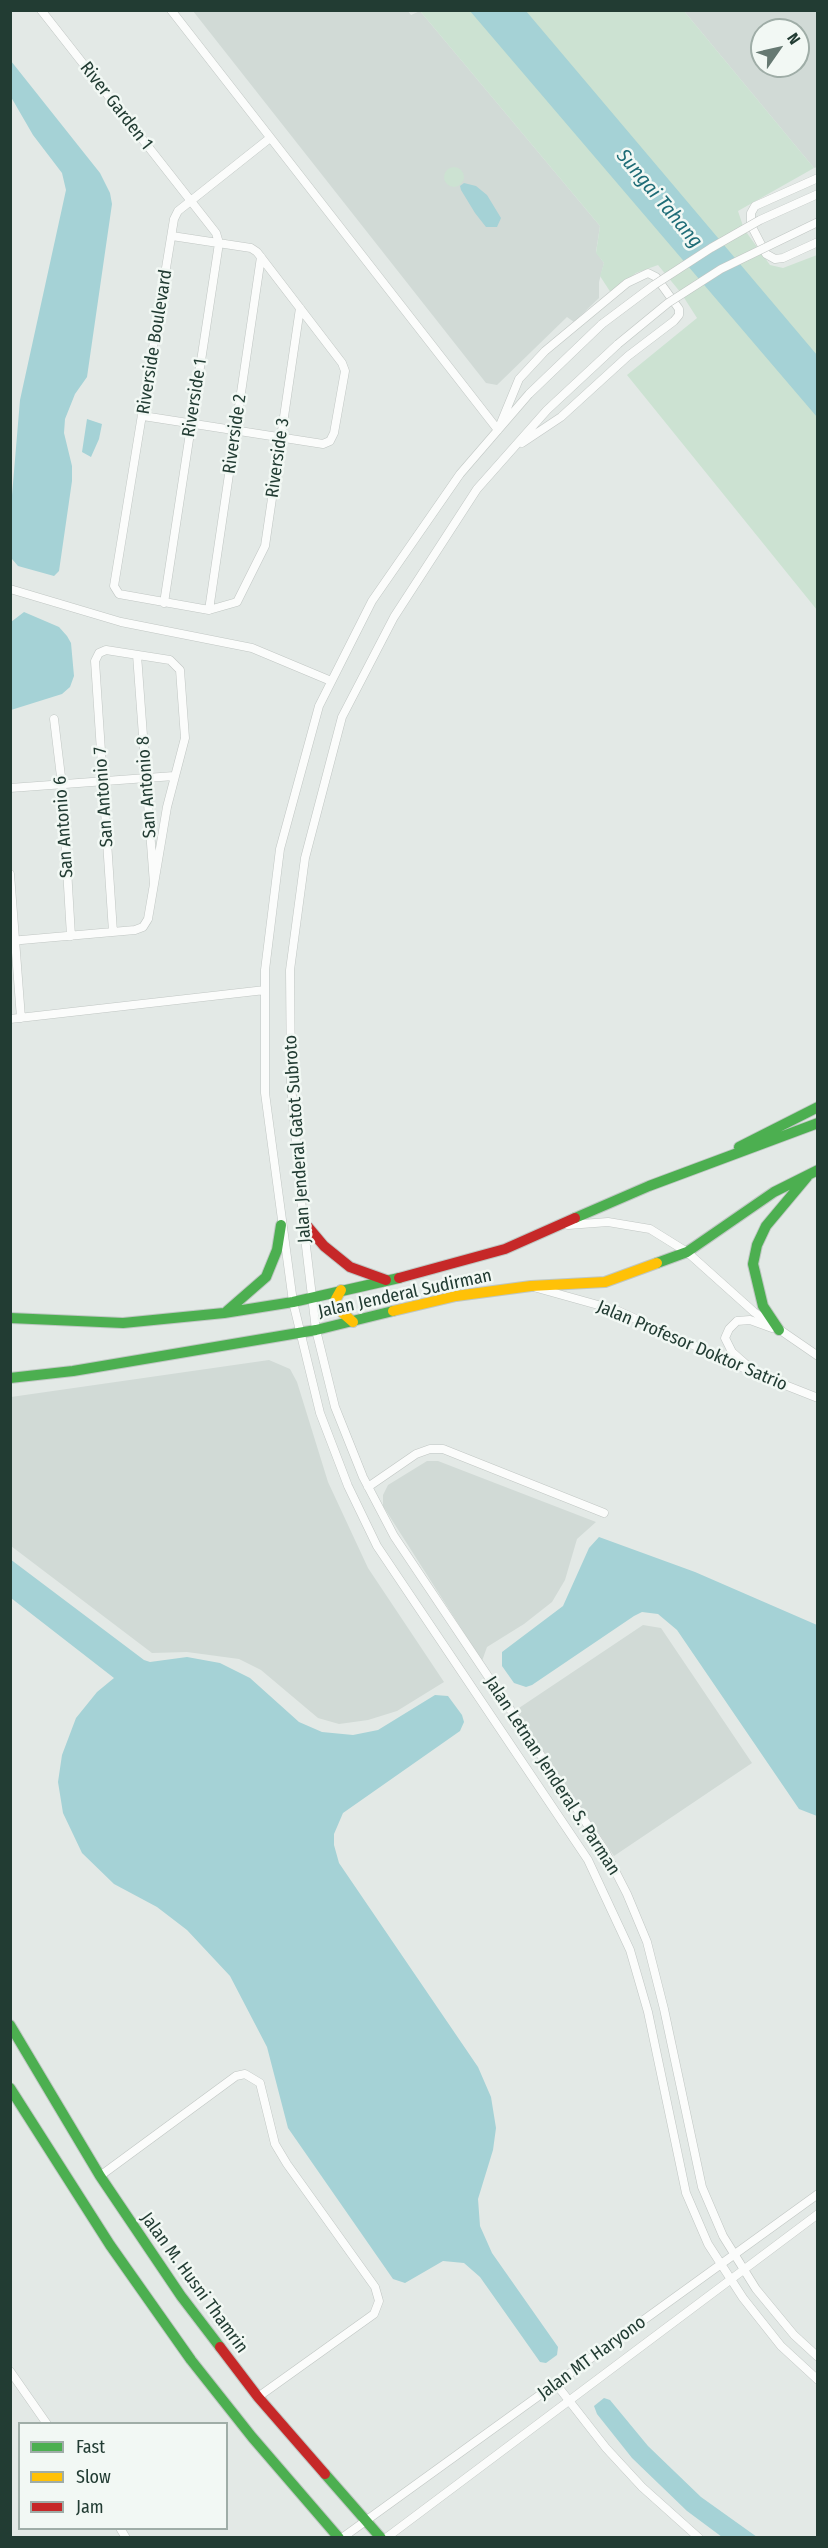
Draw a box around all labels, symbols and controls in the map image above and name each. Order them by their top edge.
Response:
north arrow [750,18,810,78]
text: N [783,29,804,48]
street label: River Garden 1 [75,58,157,154]
water label: Sungai Tahang [611,145,707,253]
street label: Riverside Boulevard [133,268,177,416]
street label: Riverside 1 [178,357,212,439]
street label: Riverside 2 [219,393,251,475]
street label: Riverside 3 [262,417,294,499]
street label: San Antonio 8 [133,735,161,839]
street label: San Antonio 7 [90,746,118,848]
street label: San Antonio 6 [50,775,78,879]
street label: Jalan Jenderal Gatot Subroto [280,1034,316,1244]
street label: Jalan Jenderal Sudirman [316,1265,494,1323]
street label: Jalan Profesor Doktor Satrio [594,1296,790,1396]
street label: Jalan Letnan Jenderal S. Parman [479,1672,625,1880]
street label: Jalan M. Husni Thamrin [136,2208,252,2358]
street label: Jalan MT Haryono [534,2312,650,2404]
legend [18,2422,228,2530]
text: Fast [76,2436,105,2458]
text: Slow [76,2466,111,2488]
text: Jam [76,2496,104,2518]

